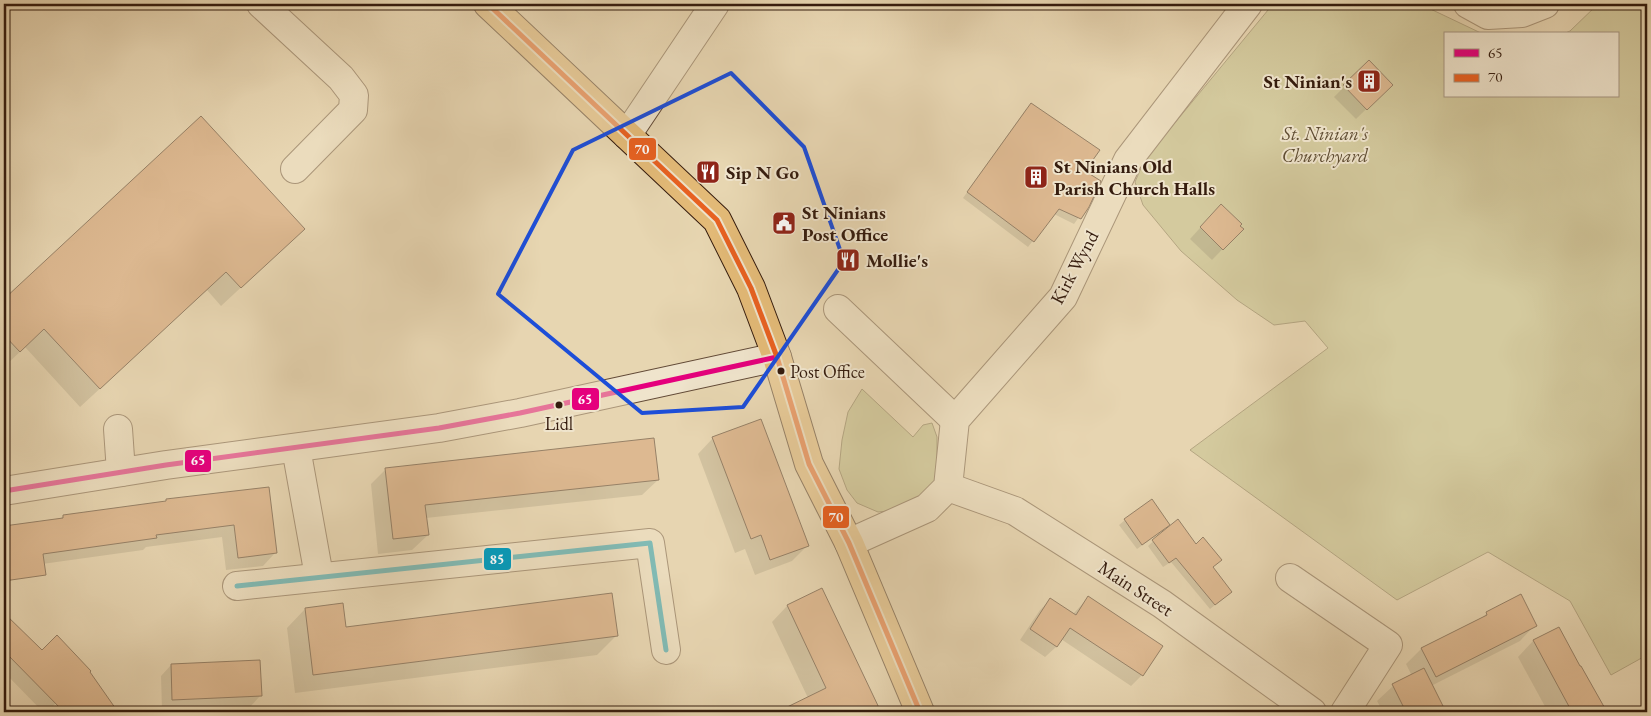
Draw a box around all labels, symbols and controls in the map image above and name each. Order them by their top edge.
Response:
legend [1444,32,1618,98]
text: 65 [1488,43,1502,62]
text: 70 [1488,67,1502,86]
building icon: St Ninian's [1356,68,1382,94]
place label: St Ninian's [1264,69,1352,94]
park label: St. Ninian's Churchyard [1281,121,1369,168]
line badge: 70 [628,137,657,161]
text: 70 [635,140,650,158]
place label: St Ninians Old Parish Church Halls [1054,154,1215,201]
restaurant icon: Sip N Go [695,159,721,185]
place label: Sip N Go [726,160,799,185]
building icon: St Ninians Old Parish Church Halls [1023,164,1049,190]
place label: St Ninians Post Office [802,200,888,247]
public building icon: St Ninians Post Office [771,210,797,236]
street label: Kirk Wynd [1045,226,1104,308]
restaurant icon: Mollie's [835,247,861,273]
place label: Mollie's [866,248,928,273]
place label: Post Office [790,360,865,383]
marker: Post Office [776,366,786,376]
line badge: 65 [571,387,600,411]
text: 65 [578,390,592,408]
marker: Lidl [554,400,564,410]
place label: Lidl [545,412,573,435]
line badge: 65 [184,449,212,473]
text: 65 [191,451,205,469]
line badge: 70 [822,505,850,529]
text: 70 [829,508,844,526]
line badge: 85 [483,547,512,571]
text: 85 [490,550,504,568]
street label: Main Street [1093,555,1178,622]

